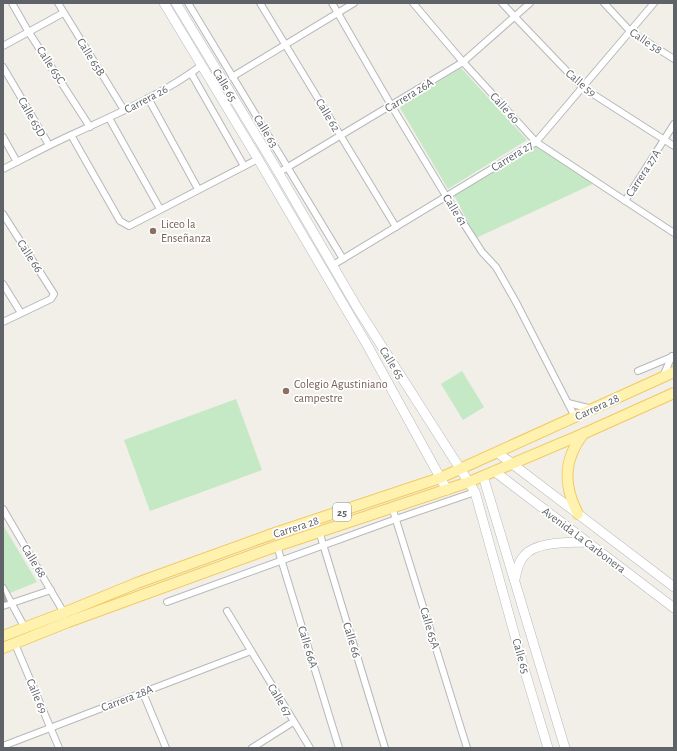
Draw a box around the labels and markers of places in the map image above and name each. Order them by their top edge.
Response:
place label: Liceo la Enseñanza [161,218,212,244]
marker: Liceo la Enseñanza [148,226,158,236]
place label: Colegio Agustiniano campestre [294,378,388,404]
marker: Colegio Agustiniano campestre [281,386,291,396]

